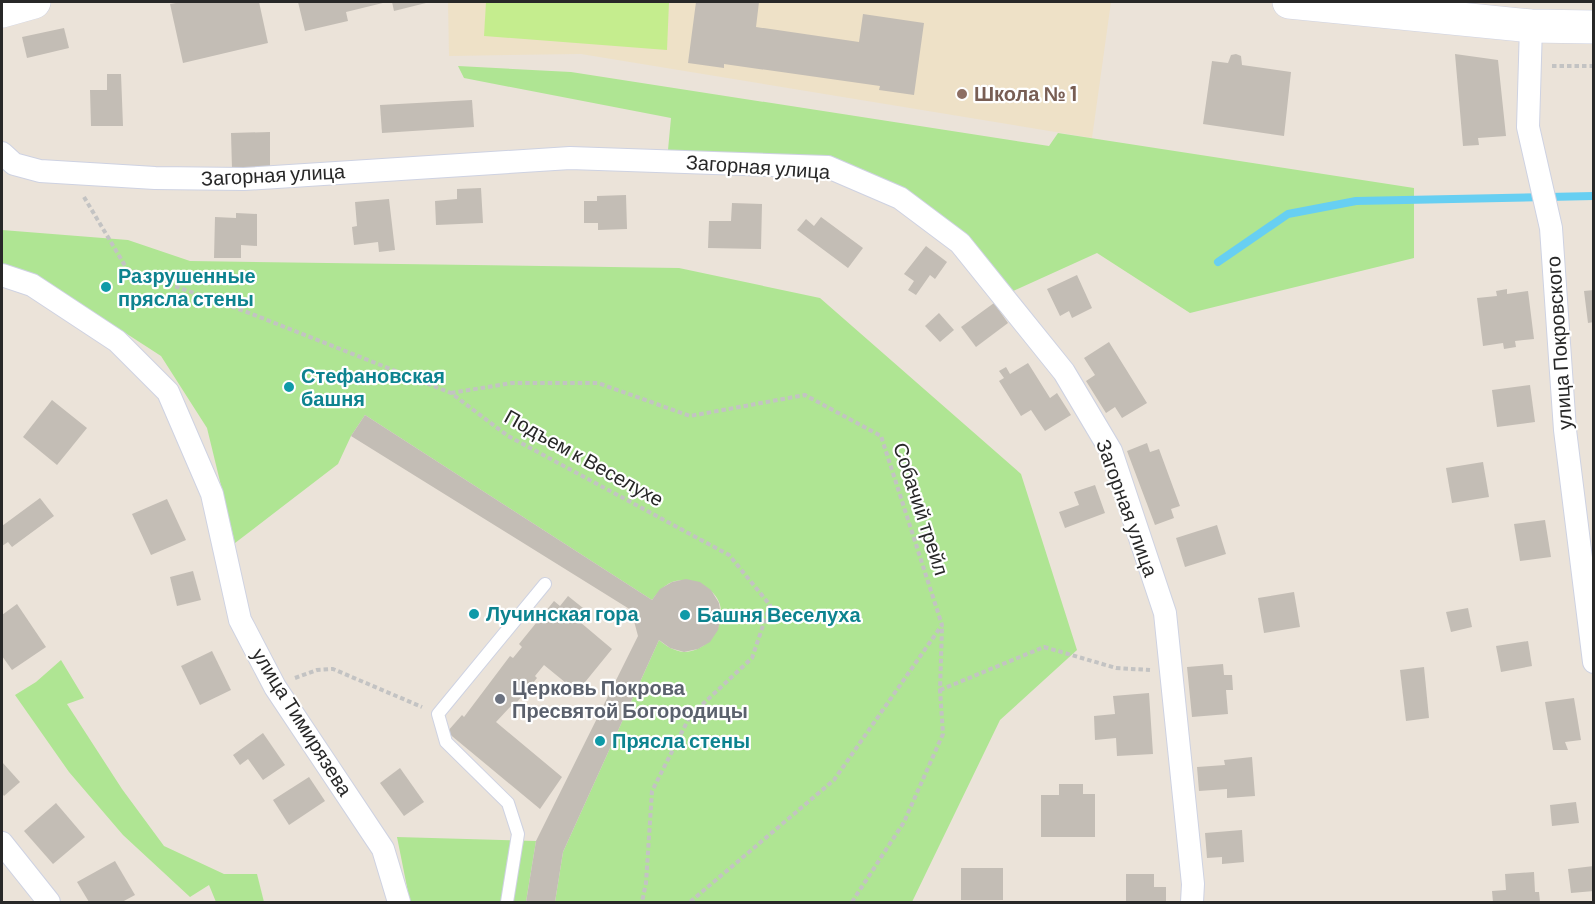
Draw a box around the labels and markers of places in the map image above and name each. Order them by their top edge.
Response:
place label: Школа № 1 [974,81,1077,105]
marker: Школа № 1 [955,87,969,101]
place label: Разрушенные прясла стены [118,263,256,310]
marker: Разрушенные прясла стены [99,280,113,294]
place label: Стефановская башня [301,363,445,410]
marker: Стефановская башня [282,380,296,394]
place label: Лучинская гора [486,601,640,625]
place label: Башня Веселуха [697,602,861,626]
marker: Лучинская гора [467,607,481,621]
marker: Башня Веселуха [678,608,692,622]
place label: Церковь Покрова Пресвятой Богородицы [512,675,748,722]
marker: Церковь Покрова Пресвятой Богородицы [493,692,507,706]
place label: Прясла стены [612,728,750,752]
marker: Прясла стены [593,734,607,748]

